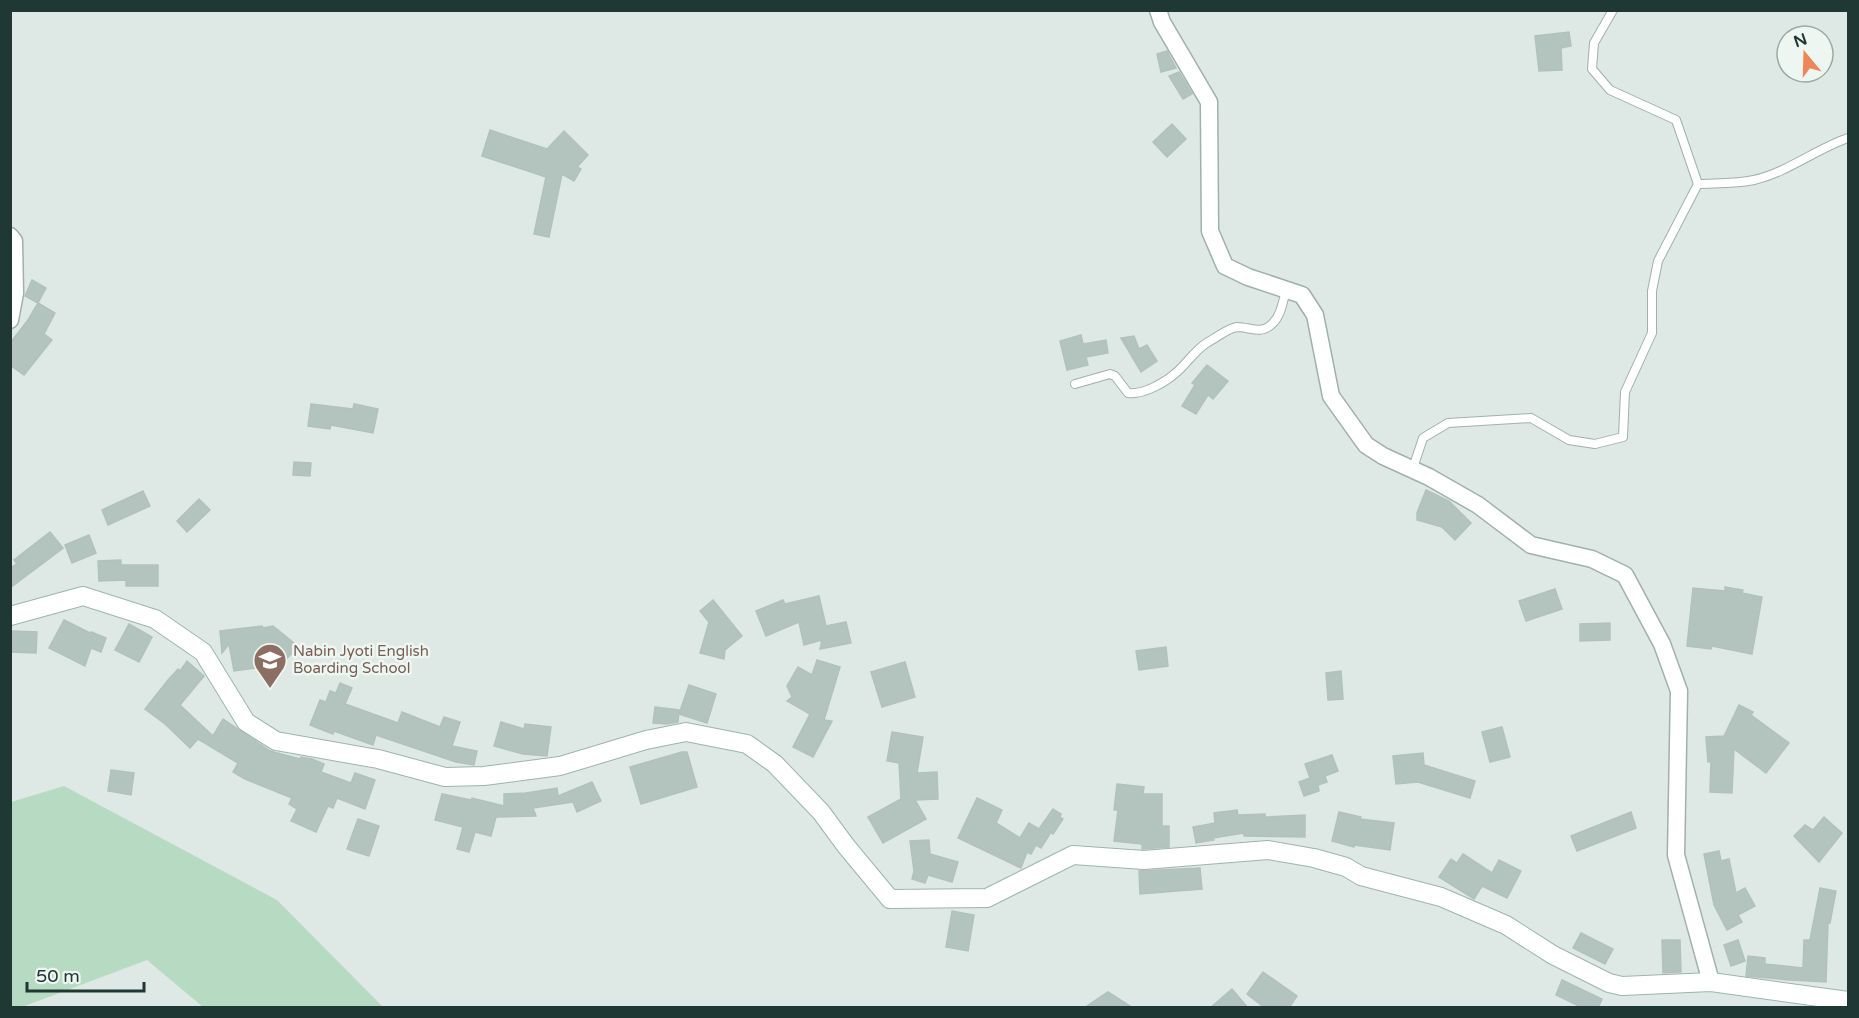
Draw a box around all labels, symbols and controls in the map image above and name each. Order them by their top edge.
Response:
north arrow [1775,24,1835,84]
text: N [1791,29,1810,52]
school or university icon: Nabin Jyoti English Boarding School [252,642,288,689]
place label: Nabin Jyoti English Boarding School [293,642,429,677]
scale bar [27,955,144,993]
text: 50 m [36,965,80,987]

